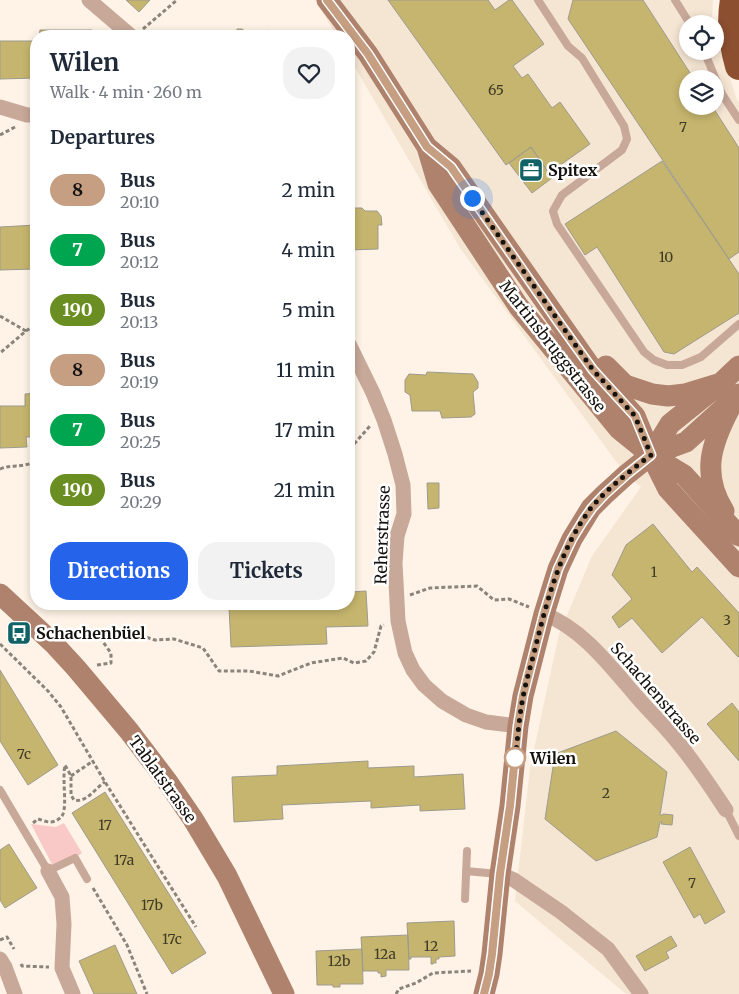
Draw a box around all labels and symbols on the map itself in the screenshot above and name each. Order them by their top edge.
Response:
house number: 65 [488,81,504,99]
house number: 7 [679,118,687,136]
office icon: Spitex [518,157,544,183]
place label: Spitex [548,160,598,180]
your location [460,186,485,211]
house number: 10 [659,248,673,266]
street label: Martinsbruggstrasse [495,276,611,416]
street label: Reherstrasse [370,485,394,585]
house number: 1 [651,563,657,581]
house number: 3 [723,611,731,629]
bus stop icon: Schachenbüel [6,620,32,646]
place label: Schachenbüel [36,623,146,643]
street label: Schachenstrasse [606,638,706,748]
street label: Tablatstrasse [125,732,201,826]
house number: 7c [17,745,31,763]
marker: Wilen [504,747,526,769]
place label: Wilen [529,748,576,768]
house number: 2 [602,784,610,802]
house number: 17 [98,816,112,834]
house number: 17a [114,851,135,869]
house number: 7 [688,874,696,892]
house number: 17b [141,896,163,914]
house number: 17c [162,930,182,948]
house number: 12 [424,937,438,955]
house number: 12a [374,945,397,963]
house number: 12b [328,952,350,970]

